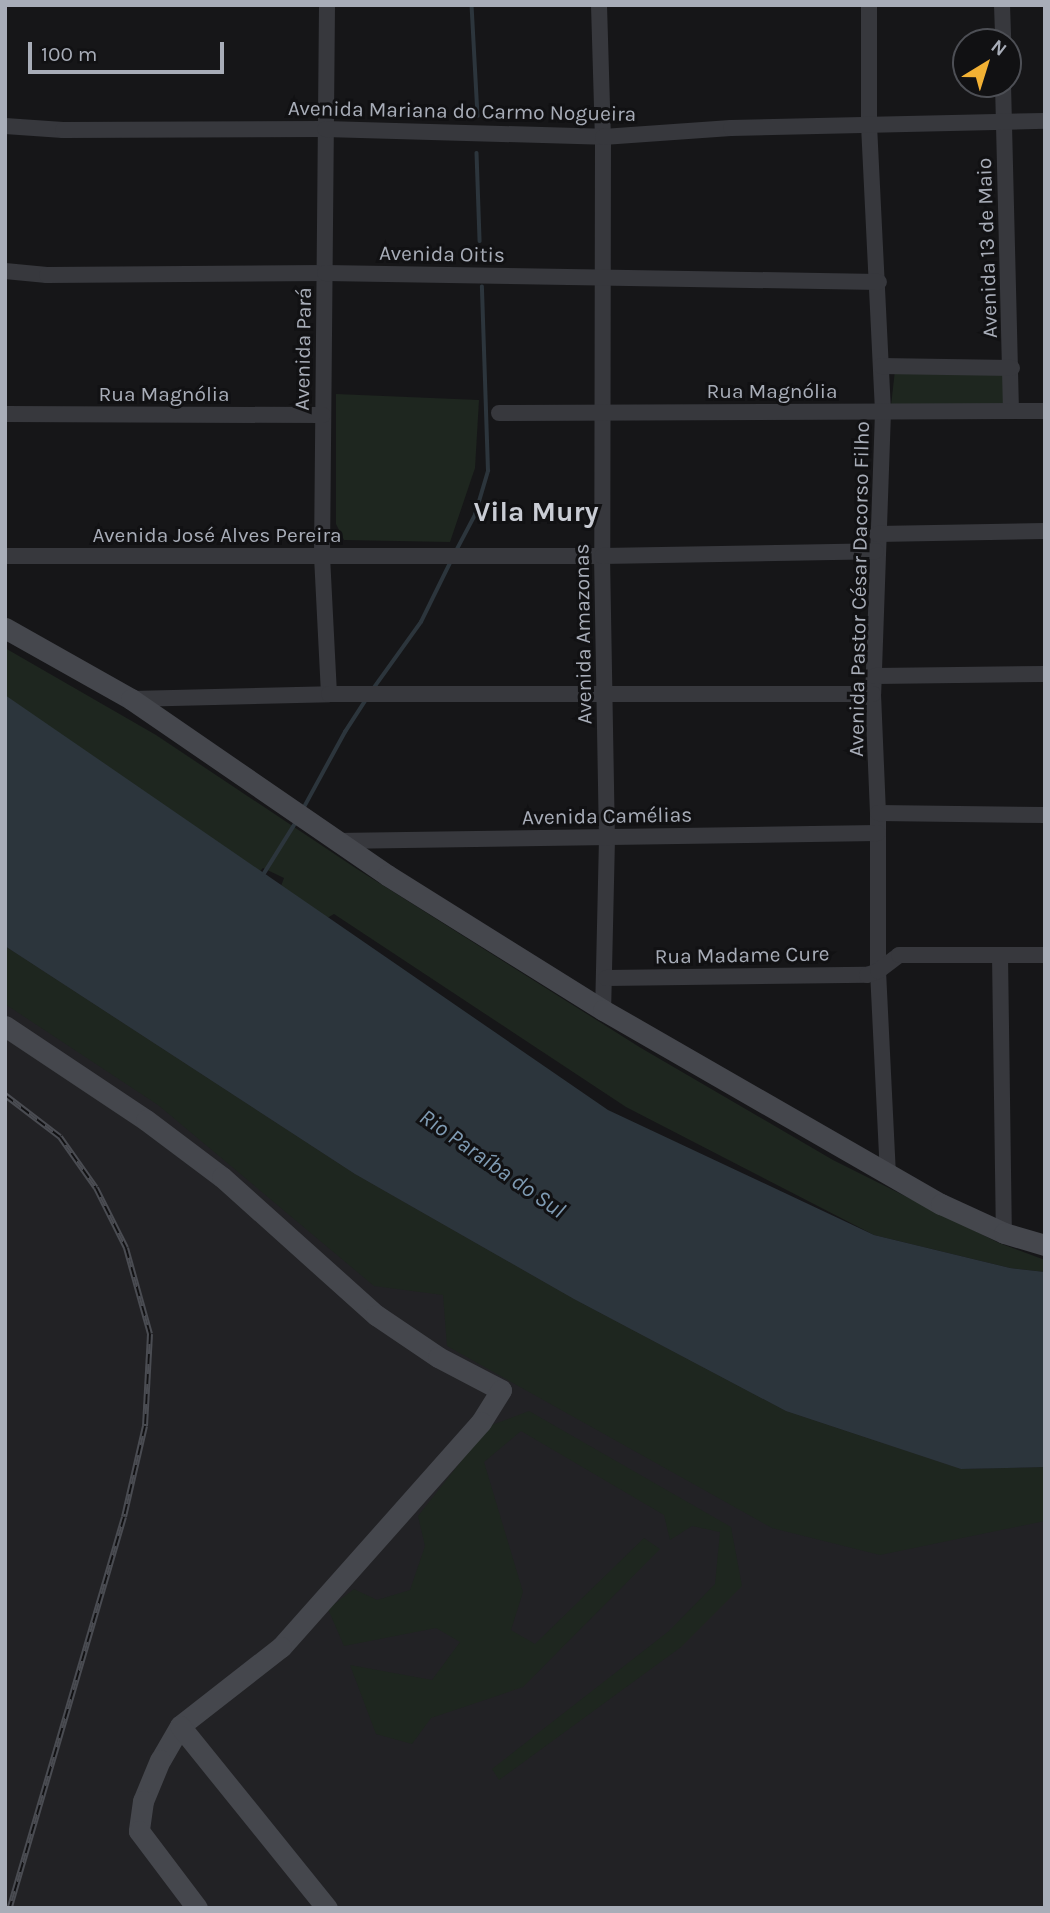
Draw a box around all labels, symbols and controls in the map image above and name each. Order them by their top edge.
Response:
scale bar [32,28,228,72]
north arrow [952,28,1022,98]
text: N [987,35,1011,61]
text: 100 m [41,42,98,66]
street label: Avenida Mariana do Carmo Nogueira [288,95,636,127]
street label: Avenida 13 de Maio [971,157,1003,339]
street label: Avenida Oitis [379,240,505,268]
street label: Avenida Pará [289,287,317,411]
street label: Rua Magnólia [706,378,838,404]
street label: Rua Magnólia [98,381,230,407]
street label: Avenida Pastor César Dacorso Filho [843,421,875,757]
district label: Vila Mury [473,495,599,529]
street label: Avenida José Alves Pereira [92,522,342,548]
street label: Avenida Amazonas [569,543,597,725]
street label: Avenida Camélias [522,802,692,830]
street label: Rua Madame Cure [654,941,830,969]
water label: Rio Paraíba do Sul [414,1103,570,1225]

